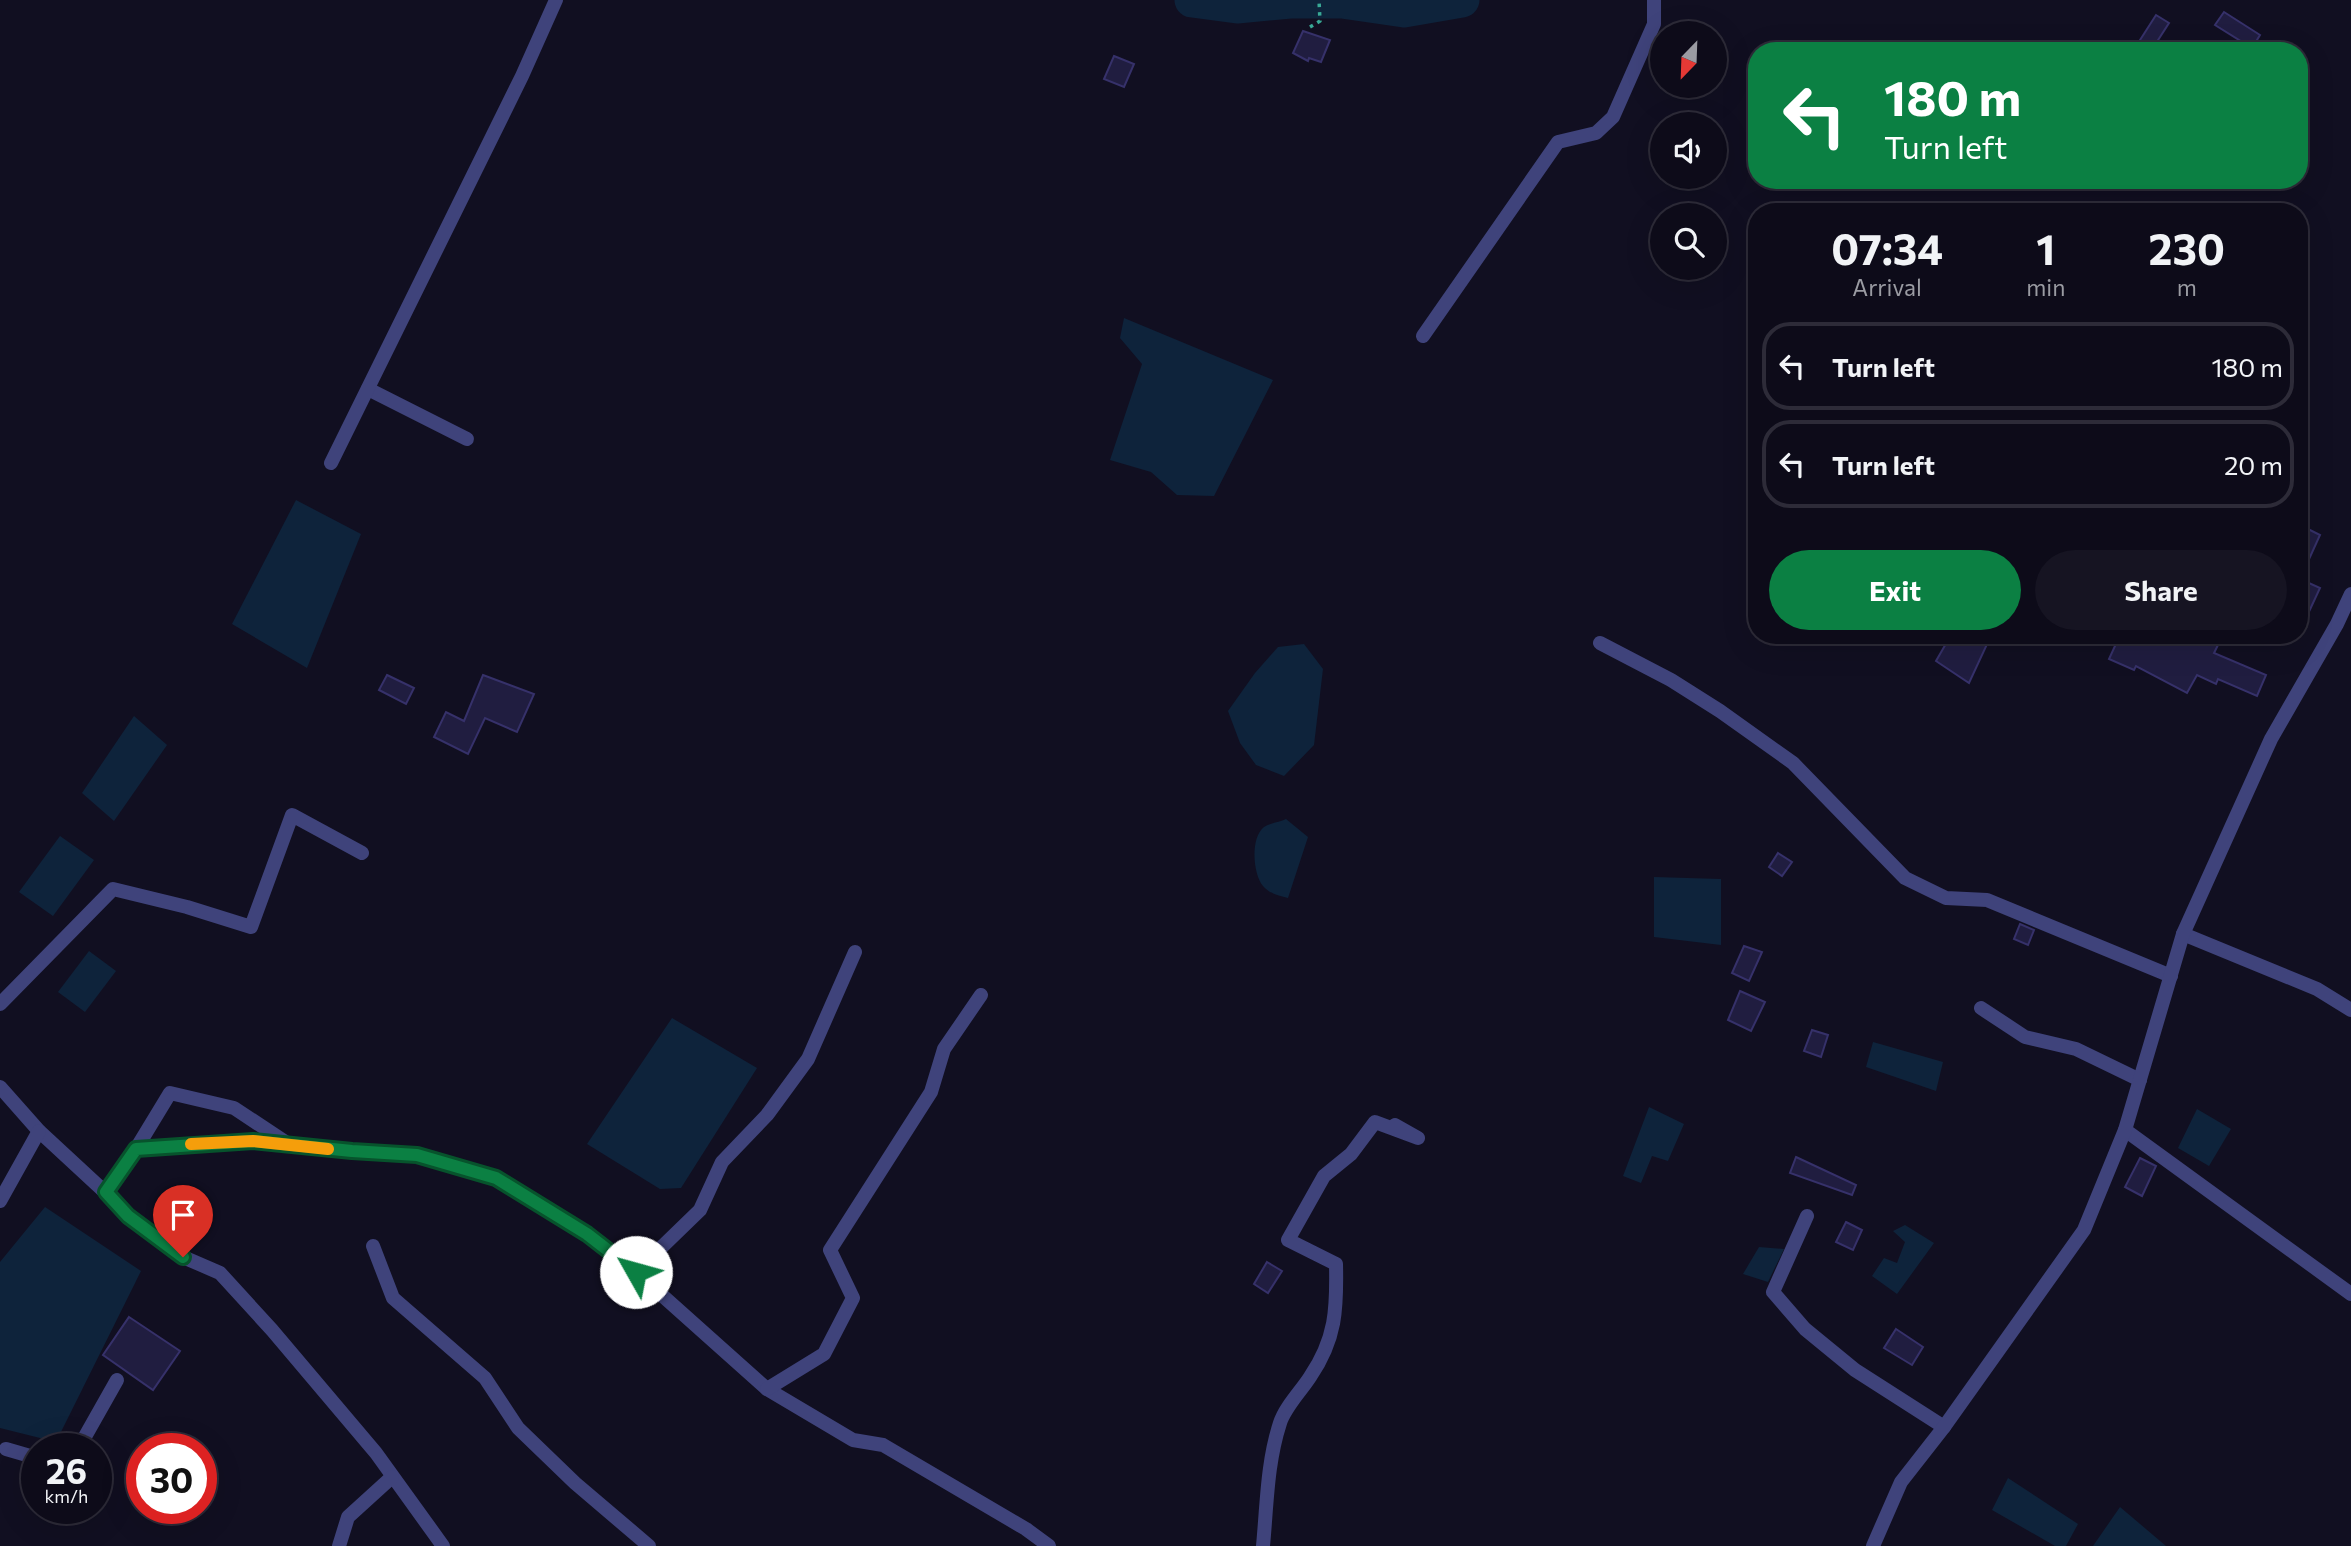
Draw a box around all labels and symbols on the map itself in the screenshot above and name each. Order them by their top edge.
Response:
north arrow [1650,21,1727,98]
pin [153,1185,213,1257]
position arrow [599,1235,673,1309]
speed limit sign: 30 [126,1433,217,1524]

